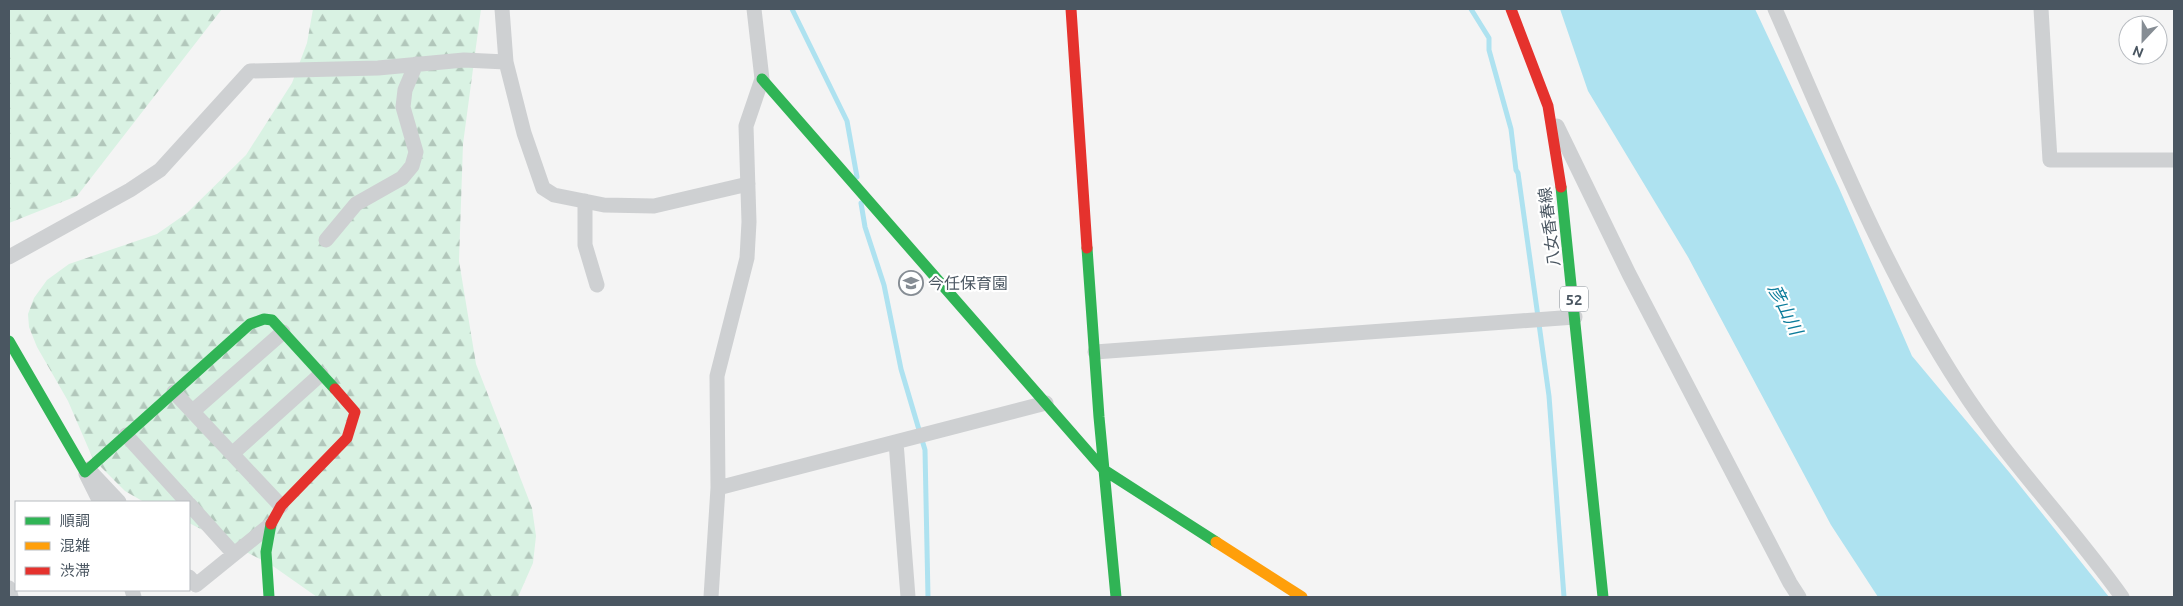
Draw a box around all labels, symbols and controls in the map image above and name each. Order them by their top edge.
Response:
north arrow [2118,15,2168,65]
text: N [2130,43,2146,61]
street label: 八女香春線 [1535,186,1563,268]
school or university icon: 今任保育園 [898,270,924,296]
place label: 今任保育園 [928,274,1008,292]
water label: 彦山川 [1765,280,1808,339]
road number: 52 [1560,286,1588,312]
legend [15,501,190,591]
text: 順調 [60,512,90,529]
text: 混雑 [60,537,90,554]
text: 渋滞 [60,562,90,579]

